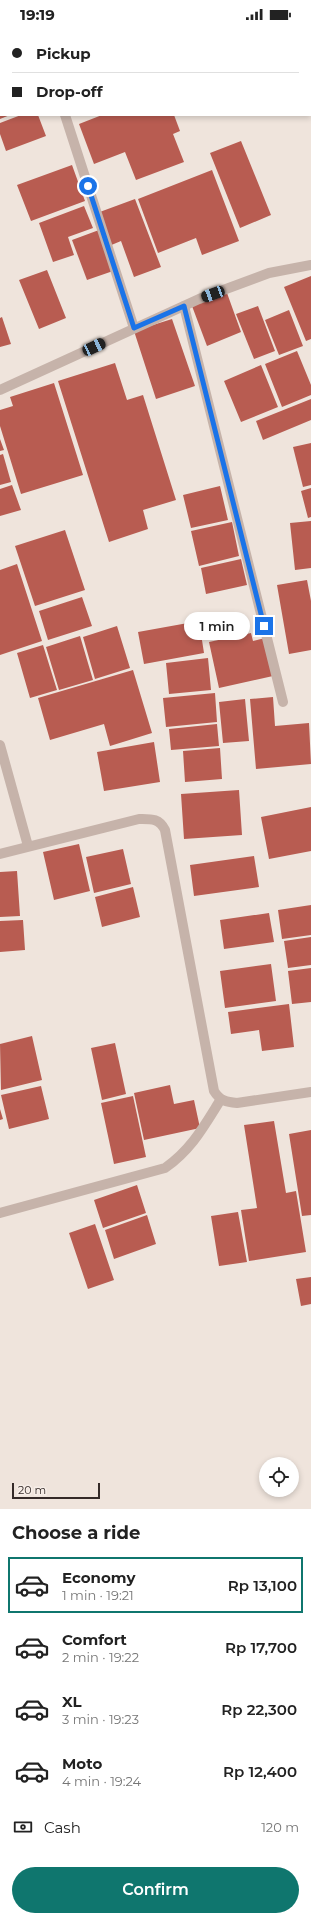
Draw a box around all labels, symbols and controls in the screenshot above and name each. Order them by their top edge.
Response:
text: 19:19 [20,5,55,24]
text: Pickup [36,44,91,63]
text: Drop-off [36,82,103,101]
route start [79,177,97,195]
car [200,284,226,304]
car [81,336,107,358]
callout: 1 min [184,612,250,640]
route end [255,617,273,635]
text: 1 min [200,618,234,634]
map controls [259,1457,299,1497]
button: locate [259,1457,299,1497]
scale bar [12,1481,100,1500]
text: 20 m [18,1483,46,1497]
text: Choose a ride [12,1522,140,1544]
icon: car [14,1567,50,1603]
text: Economy [62,1568,135,1587]
text: Rp 13,100 [228,1576,297,1595]
text: 1 min · 19:21 [62,1587,134,1603]
icon: car [14,1629,50,1665]
text: Comfort [62,1630,127,1649]
text: Rp 17,700 [225,1638,297,1657]
text: 2 min · 19:22 [62,1649,139,1665]
icon: car [14,1691,50,1727]
text: XL [62,1692,81,1711]
text: Rp 22,300 [221,1700,297,1719]
text: 3 min · 19:23 [62,1711,139,1727]
icon: car [14,1753,50,1789]
text: Moto [62,1754,102,1773]
text: Rp 12,400 [223,1762,297,1781]
text: 4 min · 19:24 [62,1773,141,1789]
icon: cash [12,1816,34,1838]
text: Cash [44,1818,81,1837]
text: 120 m [261,1819,299,1835]
button: Confirm [12,1867,299,1913]

